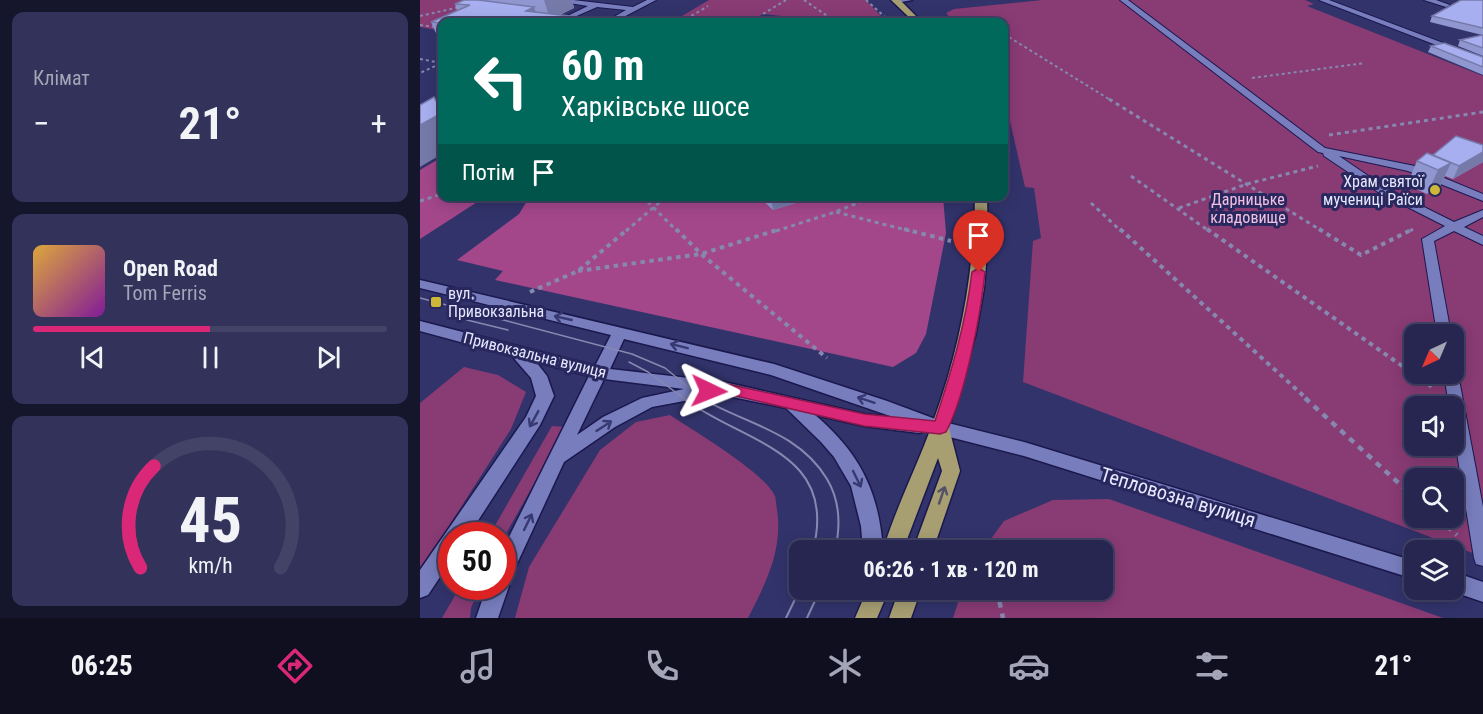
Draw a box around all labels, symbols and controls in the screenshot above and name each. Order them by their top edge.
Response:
text: 60 m [561,41,644,90]
icon: left [462,42,540,120]
text: Клімат [33,66,90,90]
text: Харківське шосе [561,91,750,123]
text: 21° [179,97,242,150]
text: − [33,104,50,143]
text: + [371,104,387,143]
icon: arrive [527,156,560,189]
text: Потім [462,160,515,185]
place label: Храм святої мучениці Раїси [1323,172,1424,209]
marker: Храм святої мучениці Раїси [1428,183,1442,197]
park label: Дарницьке кладовище [1210,190,1286,227]
pin [953,210,1004,272]
icon: arrive [962,219,995,252]
text: Open Road [123,256,218,281]
text: Tom Ferris [123,281,207,305]
place label: вул. Привокзальна [448,284,544,321]
marker: вул. Привокзальна [429,295,443,309]
one-way arrow [554,312,573,324]
north arrow [1404,324,1464,384]
map controls [1404,324,1464,600]
street label: Привокзальна вулиця [462,328,608,382]
one-way arrow [669,340,688,352]
icon: previous [76,341,109,374]
icon: pause [194,341,227,374]
icon: next [312,341,345,374]
position arrow [677,359,741,423]
one-way arrow [857,394,876,405]
button: sound [1404,396,1464,456]
one-way arrow [528,410,540,427]
one-way arrow [595,420,612,432]
street label: Тепловозна вулиця [1097,462,1259,532]
button: search [1404,468,1464,528]
one-way arrow [852,469,864,487]
text: 45 [178,484,242,557]
one-way arrow [938,486,949,505]
one-way arrow [523,513,534,531]
speed limit sign: 50 [438,522,516,600]
button: layers [1404,540,1464,600]
text: km/h [188,553,232,578]
text: 06:26 · 1 хв · 120 m [863,557,1039,582]
icon: directions [274,645,316,687]
icon: music [457,645,499,687]
icon: phone [641,645,683,687]
icon: climate [824,645,866,687]
icon: car [1008,645,1050,687]
icon: filters [1191,645,1233,687]
text: 06:25 [71,650,133,682]
text: 21° [1374,650,1412,682]

